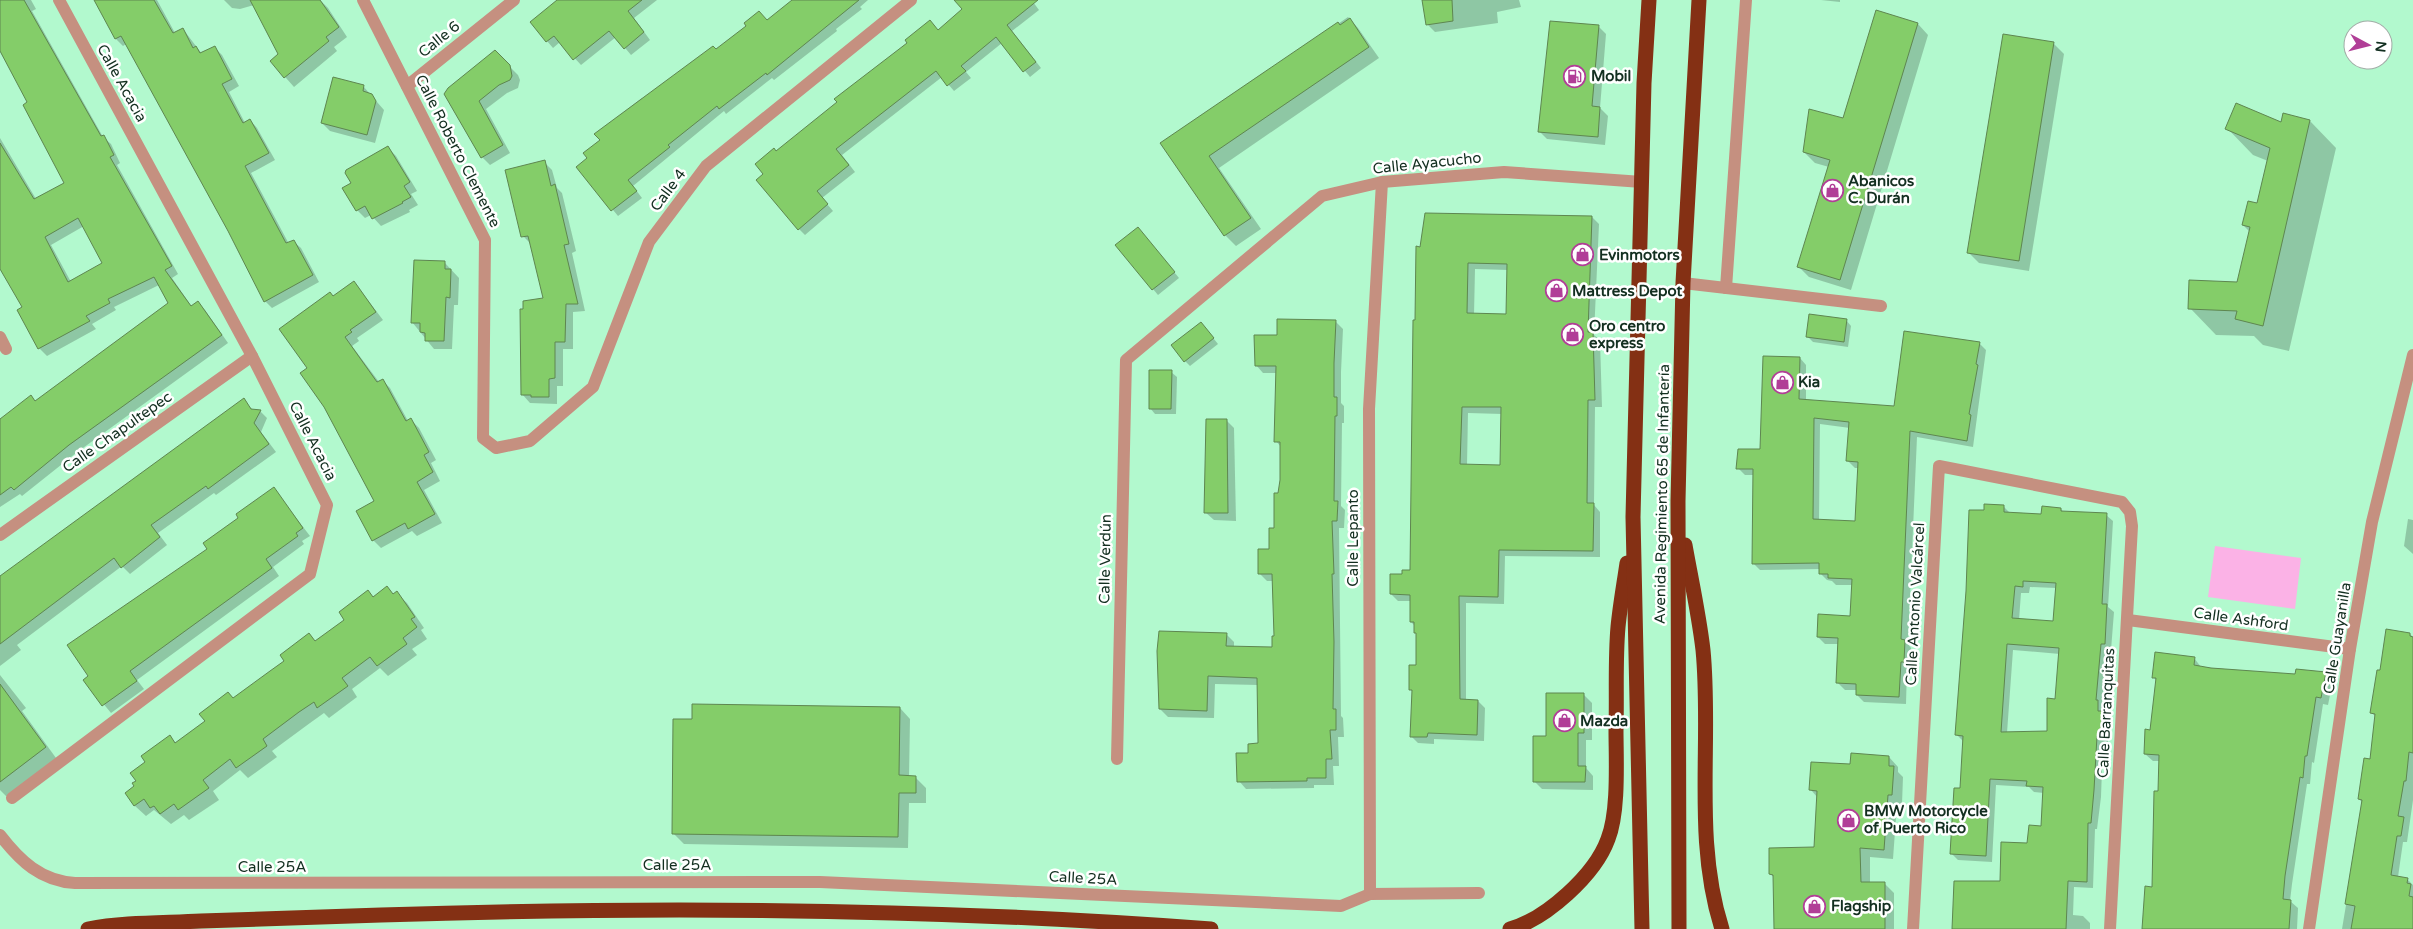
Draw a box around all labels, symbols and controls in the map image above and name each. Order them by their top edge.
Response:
street label: Calle 6 [415,17,463,61]
north arrow [2343,20,2393,70]
text: N [2371,40,2390,53]
street label: Calle Acacia [93,41,151,125]
fuel station icon: Mobil [1563,64,1587,88]
place label: Mobil [1591,67,1631,85]
street label: Calle Roberto Clemente [412,72,504,230]
street label: Calle Ayacucho [1372,148,1482,178]
street label: Calle 4 [646,165,690,215]
place label: Abanicos C. Durán [1848,172,1914,207]
shop icon: Abanicos C. Durán [1820,178,1844,202]
shop icon: Evinmotors [1571,243,1595,267]
place label: Evinmotors [1599,246,1680,264]
shop icon: Mattress Depot [1544,279,1568,303]
place label: Mattress Depot [1572,282,1683,301]
place label: Oro centro express [1589,317,1665,353]
shop icon: Oro centro express [1561,323,1585,347]
street label: Avenida Regimiento 65 de Infantería [1651,364,1673,624]
shop icon: Kia [1770,370,1794,394]
place label: Kia [1798,373,1820,391]
street label: Calle Chapultepec [59,388,175,476]
street label: Calle Acacia [285,398,341,484]
street label: Calle Lepanto [1344,489,1362,587]
street label: Calle Verdún [1095,514,1115,604]
street label: Calle Antonio Valcárcel [1902,522,1928,686]
street label: Calle Guayanilla [2319,581,2355,695]
street label: Calle Ashford [2192,603,2290,635]
street label: Calle Barranquitas [2094,647,2118,779]
shop icon: Mazda [1552,709,1576,733]
place label: Mazda [1580,712,1628,730]
place label: BMW Motorcycle of Puerto Rico [1864,802,1988,837]
shop icon: BMW Motorcycle of Puerto Rico [1836,808,1860,832]
street label: Calle 25A [643,856,711,874]
street label: Calle 25A [238,858,306,876]
street label: Calle 25A [1048,867,1118,889]
shop icon: Flagship [1803,894,1827,918]
place label: Flagship [1831,897,1892,916]

